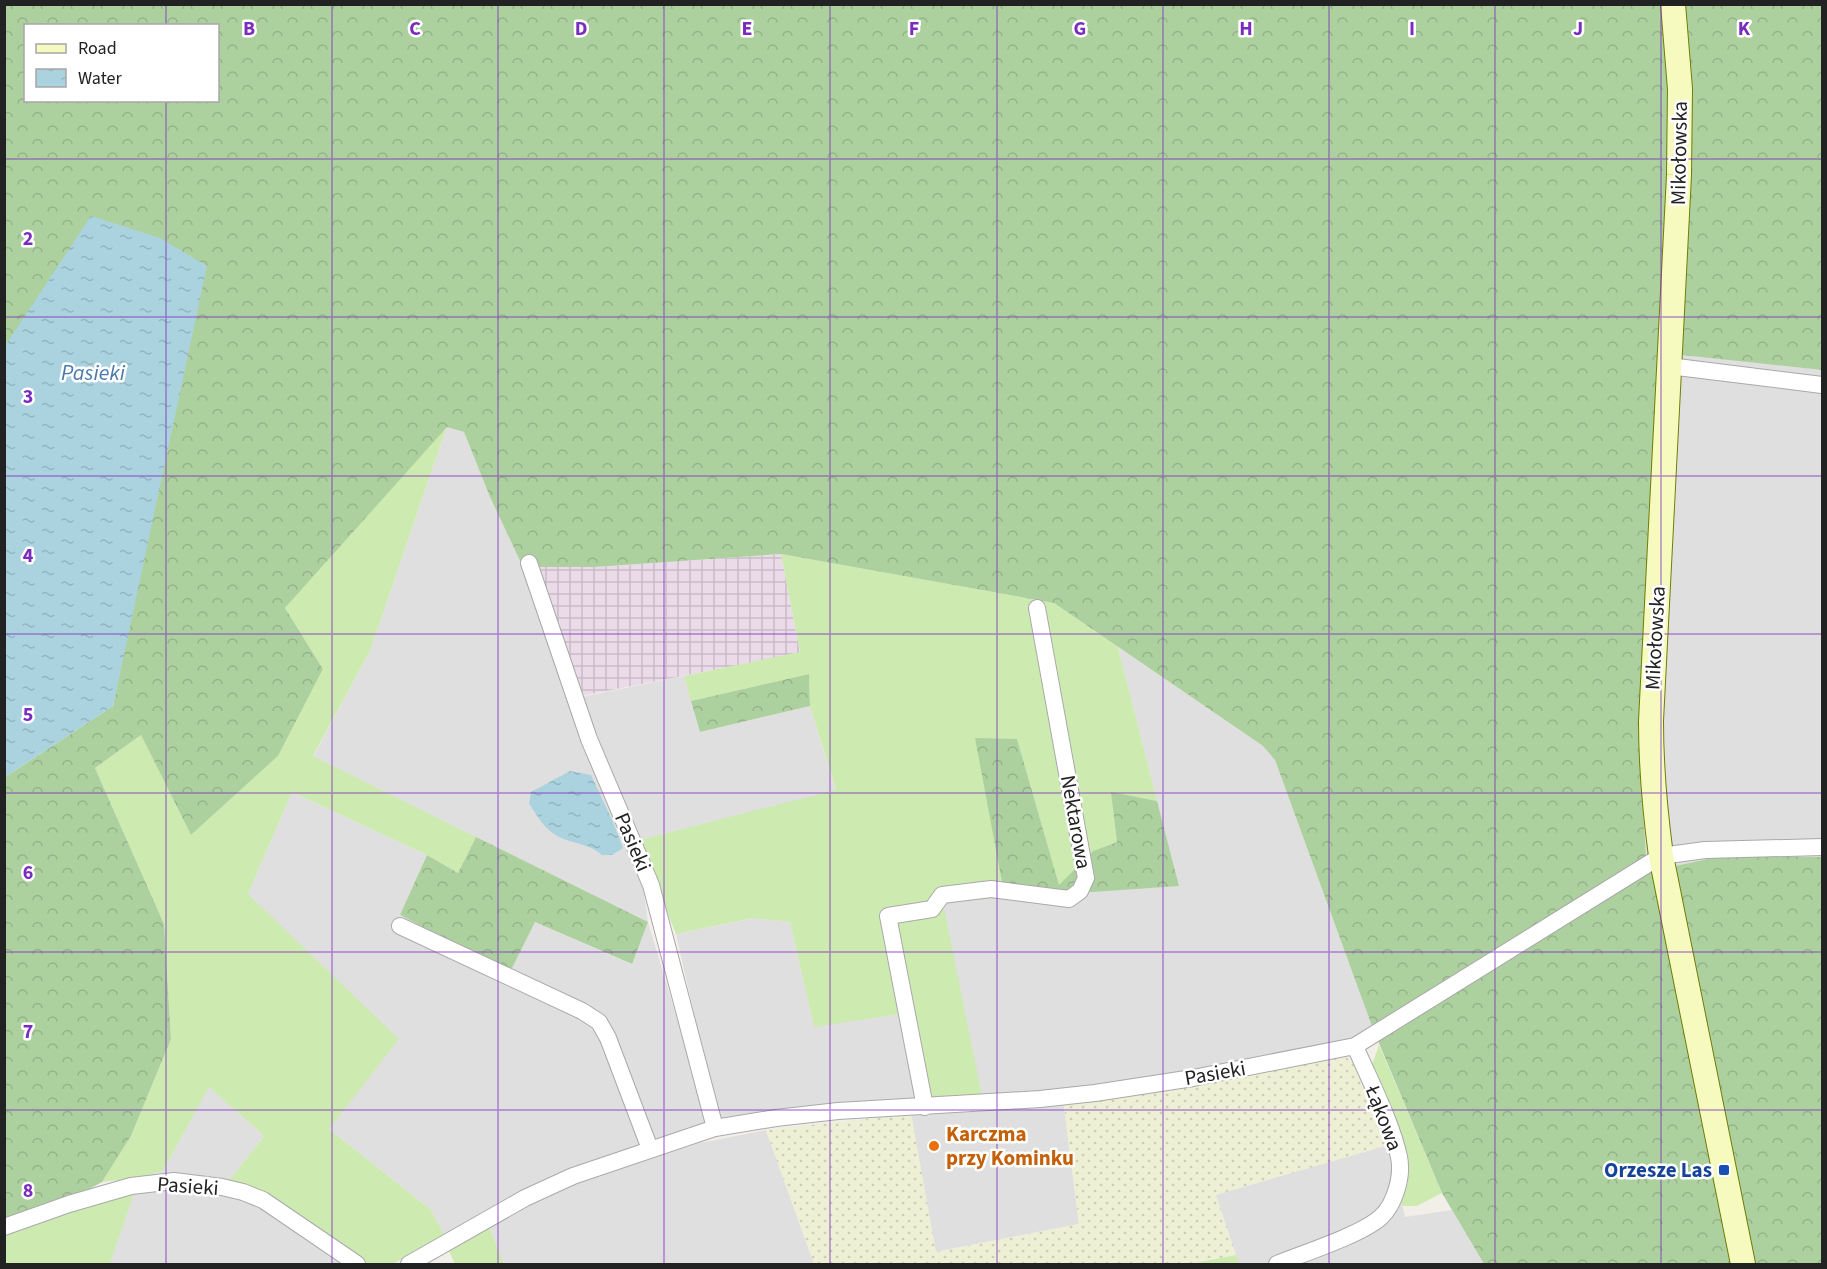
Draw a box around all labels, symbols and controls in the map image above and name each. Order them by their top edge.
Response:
text: B [243,15,255,43]
text: C [409,15,421,43]
text: D [575,15,587,43]
text: E [742,15,752,43]
text: F [909,15,919,43]
text: G [1074,15,1086,43]
text: H [1239,15,1253,43]
text: I [1409,15,1415,43]
text: J [1573,15,1583,43]
text: K [1738,15,1751,43]
legend [24,24,219,102]
text: Road [78,36,117,61]
text: Water [78,66,122,91]
street label: Mikołowska [1663,101,1695,205]
text: 2 [23,225,33,253]
water label: Pasieki [61,357,126,389]
text: 3 [23,383,33,411]
text: 4 [23,542,34,570]
street label: Mikołowska [1637,585,1673,691]
text: 5 [23,701,33,729]
street label: Nektarowa [1053,773,1099,871]
street label: Pasieki [607,808,659,876]
text: 6 [23,859,33,887]
text: 7 [23,1018,33,1046]
street label: Pasieki [1182,1053,1248,1093]
street label: Łąkowa [1357,1080,1410,1155]
place label: Karczma przy Kominku [946,1119,1074,1173]
marker: Karczma przy Kominku [927,1139,941,1153]
place label: Orzesze Las [1604,1155,1712,1185]
marker: Orzesze Las [1717,1163,1731,1177]
street label: Pasieki [156,1169,220,1203]
text: 8 [23,1177,33,1205]

